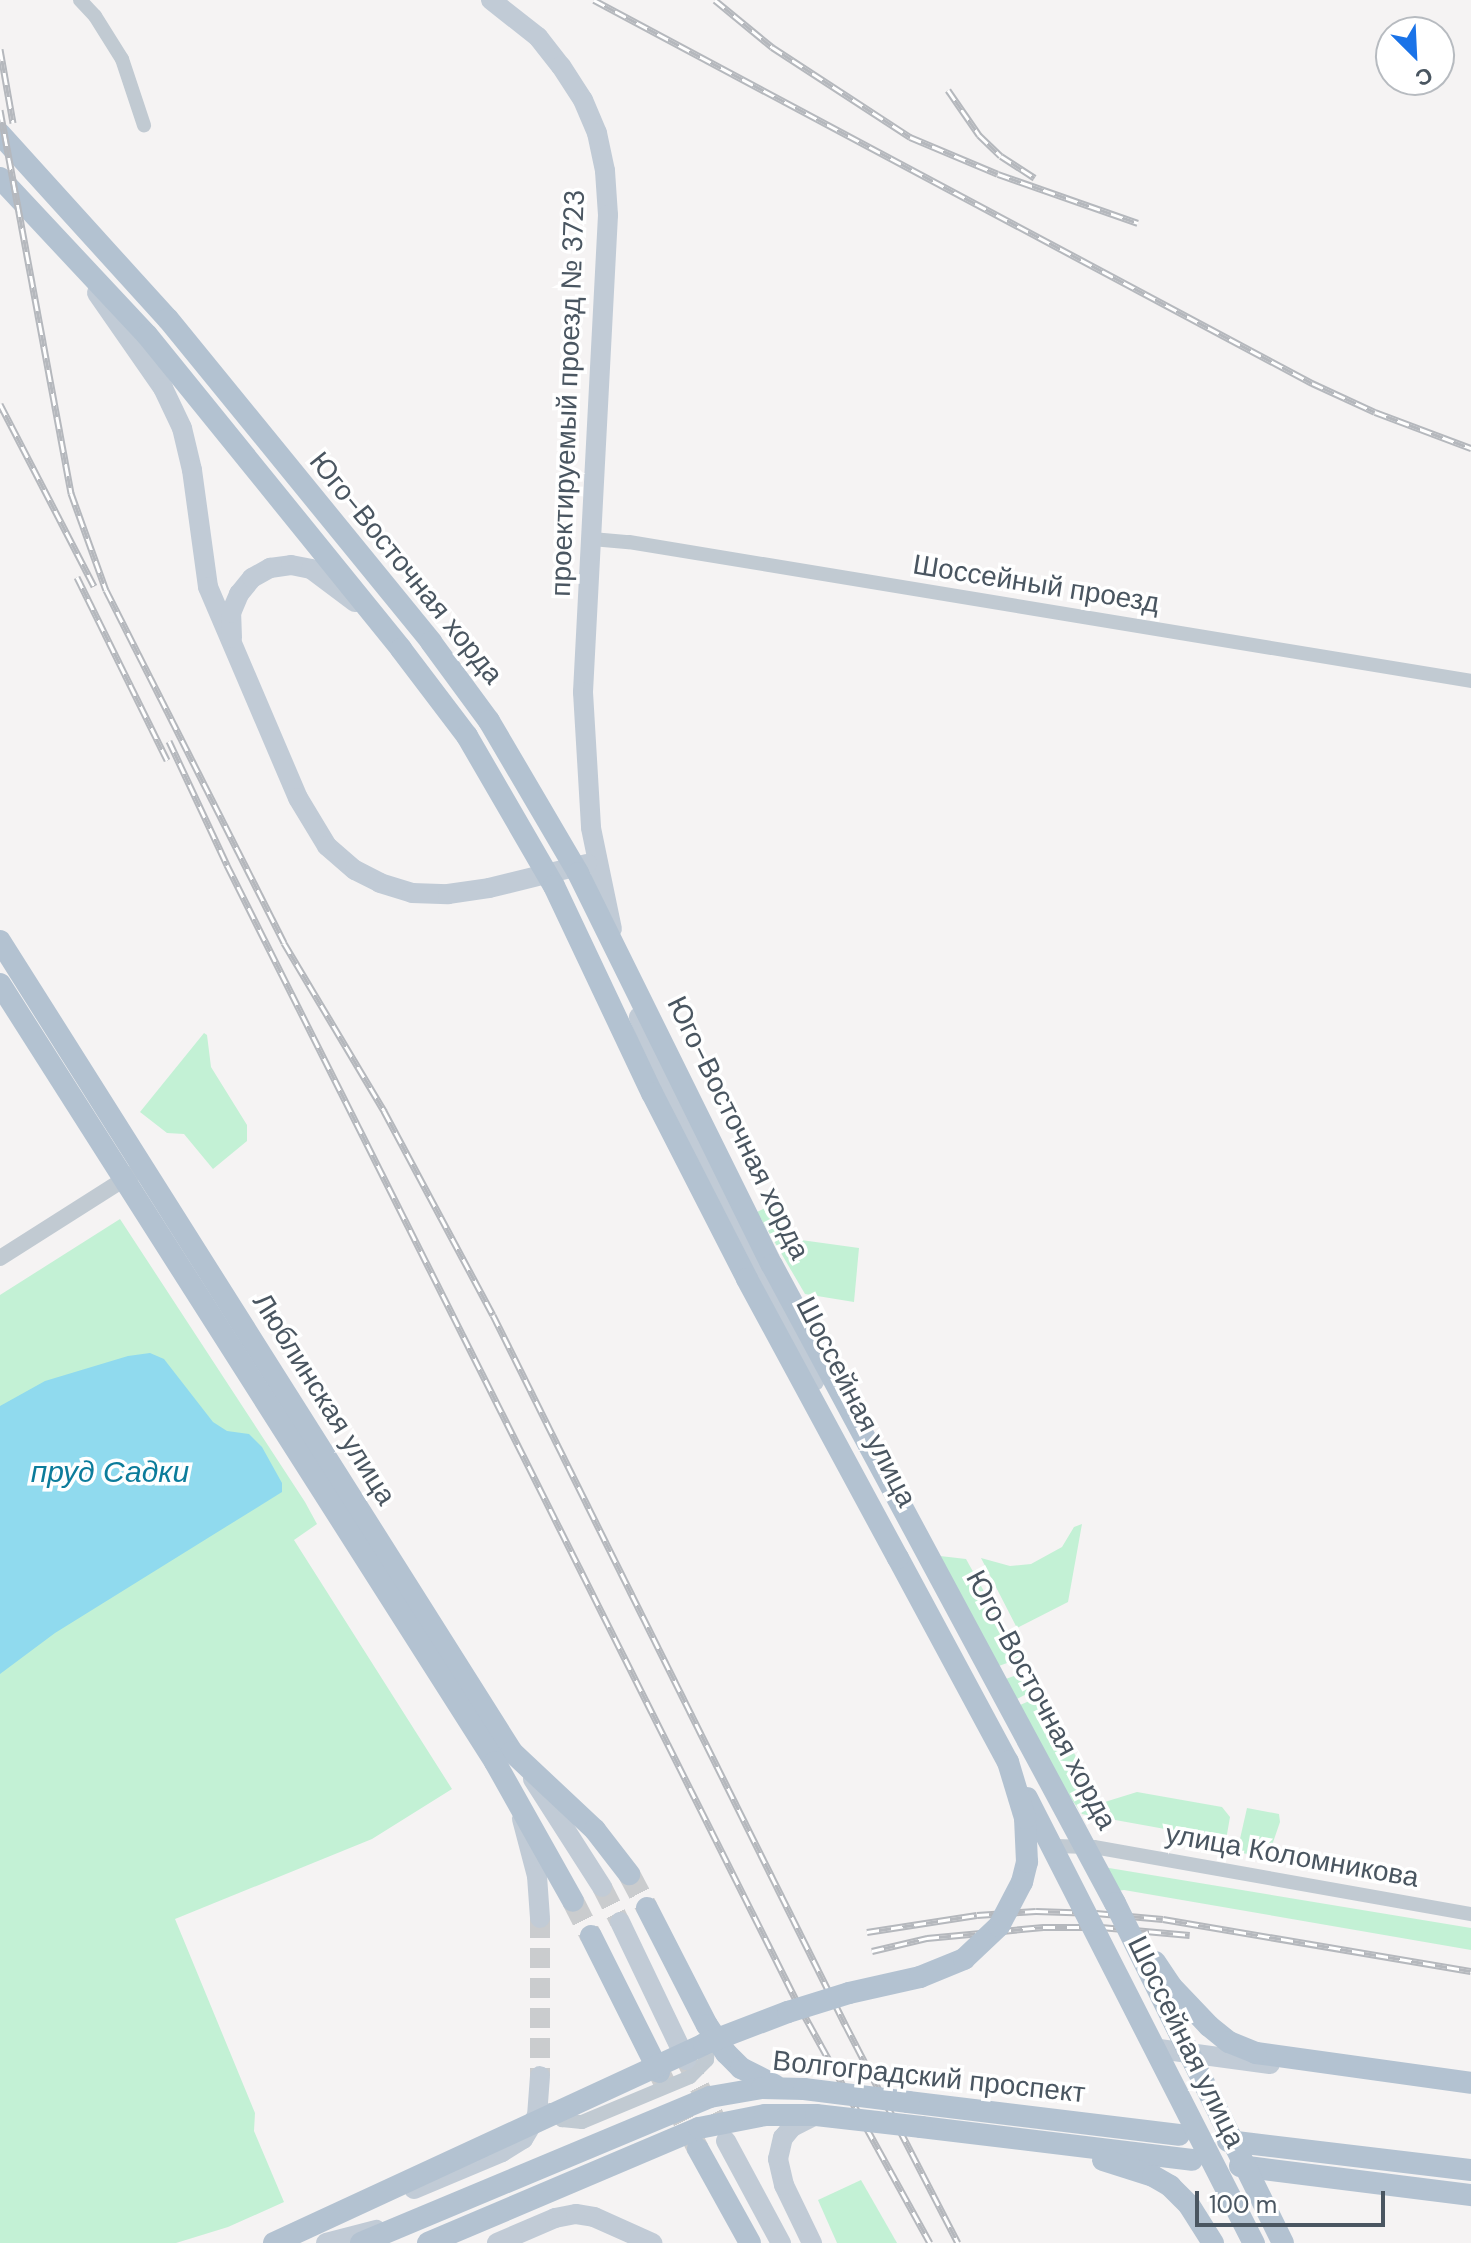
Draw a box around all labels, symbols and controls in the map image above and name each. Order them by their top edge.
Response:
north arrow [1375,16,1455,96]
text: С [1411,60,1437,93]
street label: проектируемый проезд № 3723 [544,189,592,597]
street label: Юго-Восточная хорда [302,445,510,691]
street label: Шоссейный проезд [910,548,1162,620]
street label: Юго-Восточная хорда [660,991,816,1265]
street label: Люблинская улица [245,1287,403,1511]
street label: Шоссейная улица [789,1291,923,1513]
water label: пруд Садки [31,1454,189,1490]
street label: Юго-Восточная хорда [958,1565,1124,1835]
street label: улица Коломникова [1163,1817,1421,1895]
street label: Шоссейная улица [1120,1931,1252,2153]
street label: Волгоградский проспект [771,2044,1087,2110]
scale bar [1199,2175,1389,2225]
text: 100 m [1209,2189,1277,2220]

